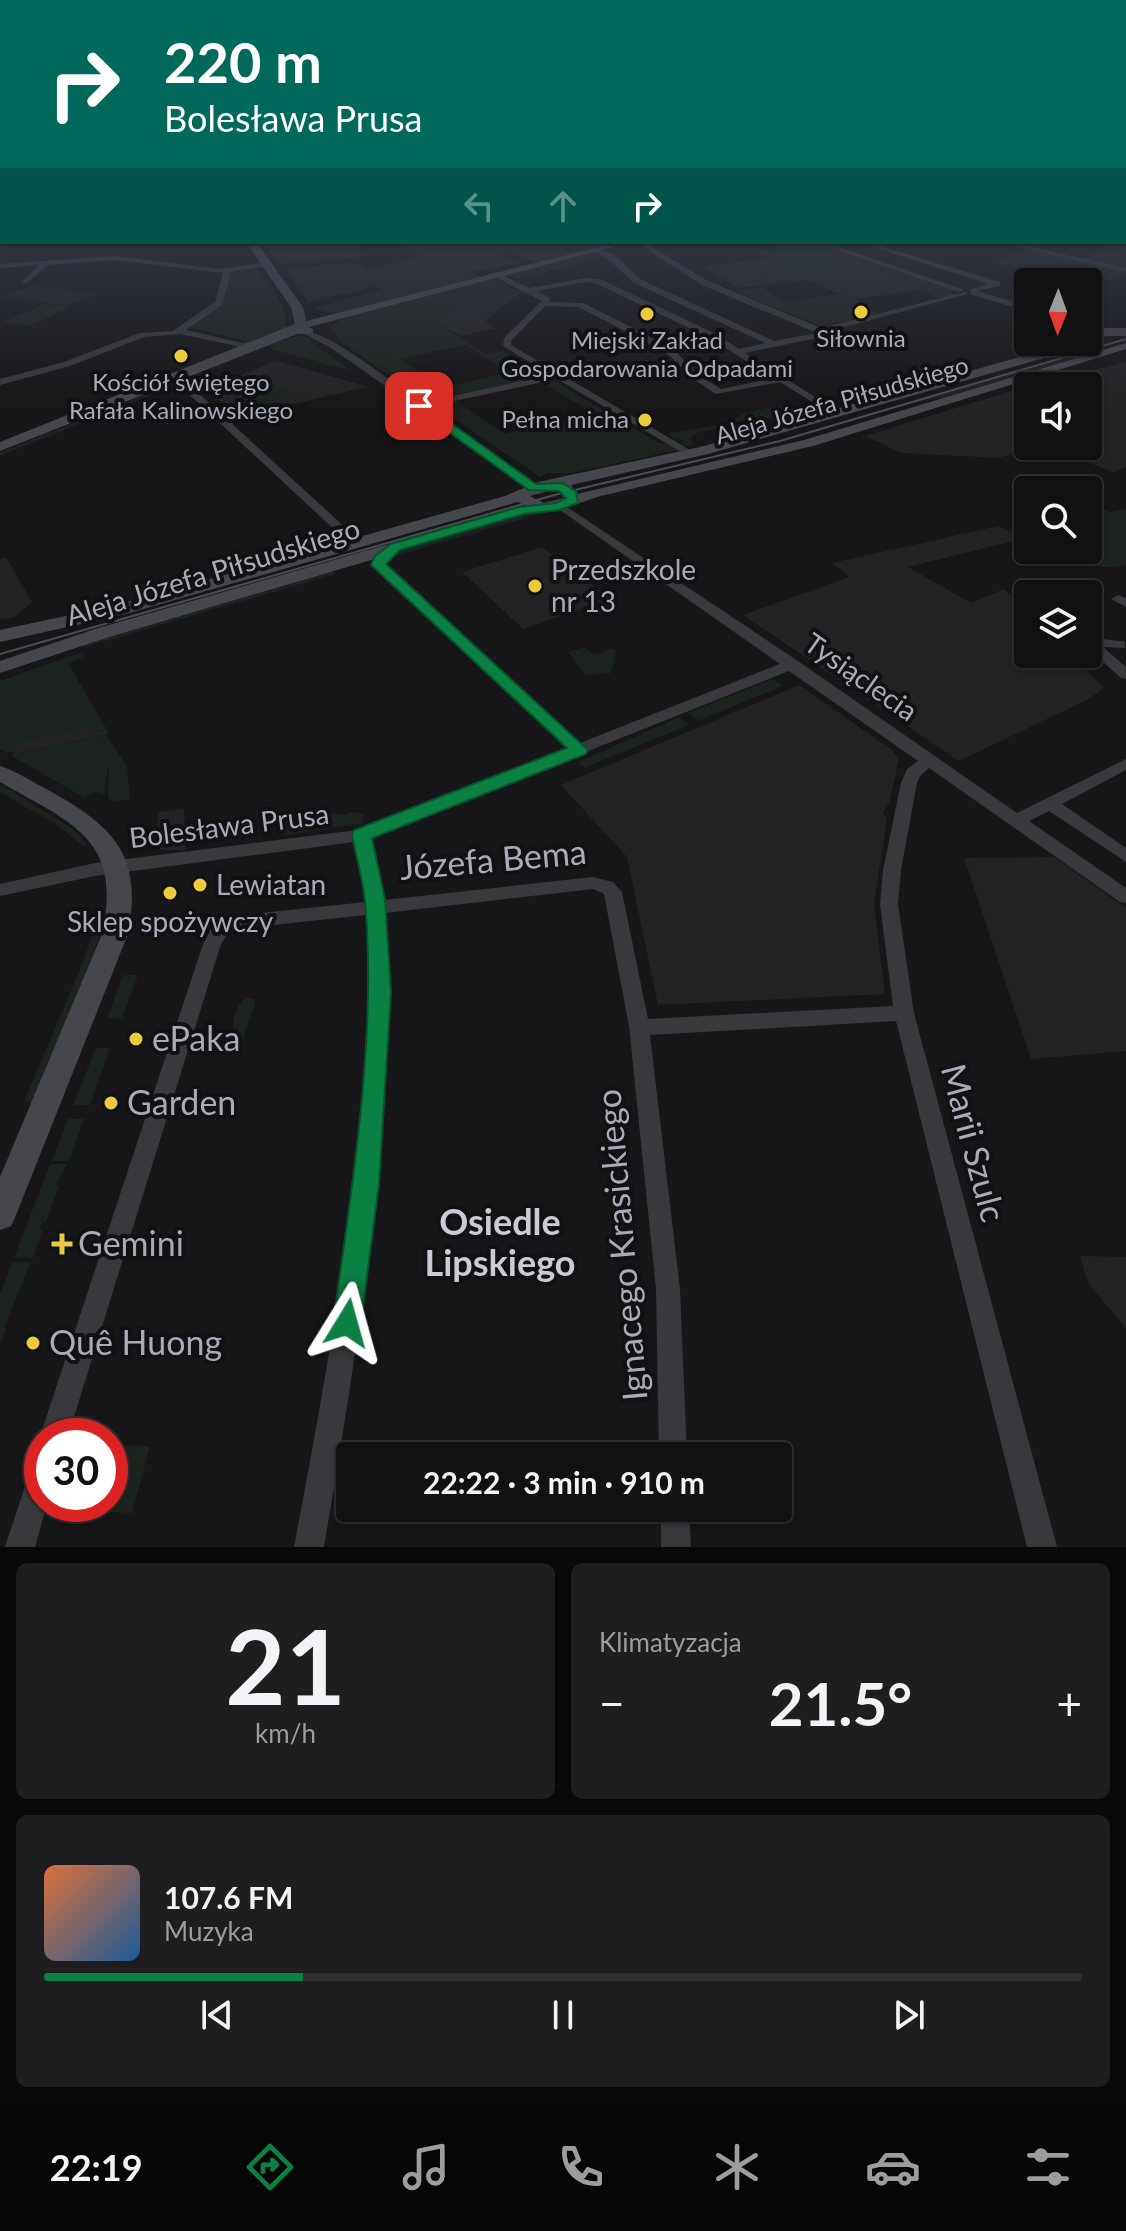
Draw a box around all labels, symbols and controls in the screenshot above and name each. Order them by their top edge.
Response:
text: 220 m [164,28,322,95]
icon: right [32,32,136,136]
text: Bolesława Prusa [164,96,423,140]
icon: left [457,184,501,228]
icon: ahead [541,184,585,228]
icon: right [625,184,669,228]
north arrow [1014,268,1102,356]
map controls [1014,268,1102,668]
marker: Siłownia [852,303,870,321]
marker: Miejski Zakład Gospodarowania Odpadami [638,305,656,323]
place label: Siłownia [816,323,906,352]
place label: Miejski Zakład Gospodarowania Odpadami [501,325,793,382]
marker: Kościół świętego Rafała Kalinowskiego [172,347,190,365]
street label: Aleja Józefa Piłsudskiego [712,350,971,450]
place label: Kościół świętego Rafała Kalinowskiego [69,367,293,424]
pin [385,372,453,440]
button: sound [1014,372,1102,460]
icon: arrive [397,384,441,428]
place label: Pełna micha [501,404,629,433]
marker: Pełna micha [636,411,654,429]
button: search [1014,476,1102,564]
street label: Aleja Józefa Piłsudskiego [62,510,364,632]
place label: Przedszkole nr 13 [551,552,696,618]
marker: Przedszkole nr 13 [526,577,544,595]
button: layers [1014,580,1102,668]
street label: Tysiąclecia [799,625,924,727]
street label: Bolesława Prusa [127,796,331,854]
street label: Józefa Bema [398,830,588,887]
place label: Lewiatan [216,867,326,901]
marker: Lewiatan [191,876,209,894]
marker: Sklep spożywczy [161,884,179,902]
place label: Sklep spożywczy [67,904,274,938]
place label: ePaka [152,1017,240,1058]
marker: ePaka [127,1030,145,1048]
street label: Marii Szulc [934,1059,1015,1226]
place label: Garden [127,1081,236,1122]
street label: Ignacego Krasickiego [586,1088,655,1403]
marker: Garden [102,1094,120,1112]
district label: Osiedle Lipskiego [424,1199,576,1284]
place label: Gemini [78,1222,184,1263]
marker: Gemini [53,1235,71,1253]
position arrow [305,1281,389,1365]
place label: Quê Huong [49,1321,222,1362]
marker: Quê Huong [24,1334,42,1352]
speed limit sign: 30 [24,1418,128,1522]
text: 22:22 · 3 min · 910 m [423,1464,705,1500]
text: 21 [225,1602,346,1727]
text: Klimatyzacja [599,1626,742,1658]
text: 21.5° [769,1667,912,1739]
text: − [599,1677,625,1729]
text: + [1056,1677,1082,1729]
text: km/h [255,1717,316,1749]
text: 107.6 FM [164,1879,293,1915]
text: Muzyka [164,1915,254,1947]
icon: previous [195,1993,239,2037]
icon: pause [541,1993,585,2037]
icon: next [887,1993,931,2037]
icon: directions [242,2139,298,2195]
icon: music [398,2139,454,2195]
icon: phone [553,2139,609,2195]
icon: climate [709,2139,765,2195]
icon: car [865,2139,921,2195]
icon: filters [1020,2139,1076,2195]
text: 22:19 [50,2145,143,2189]

